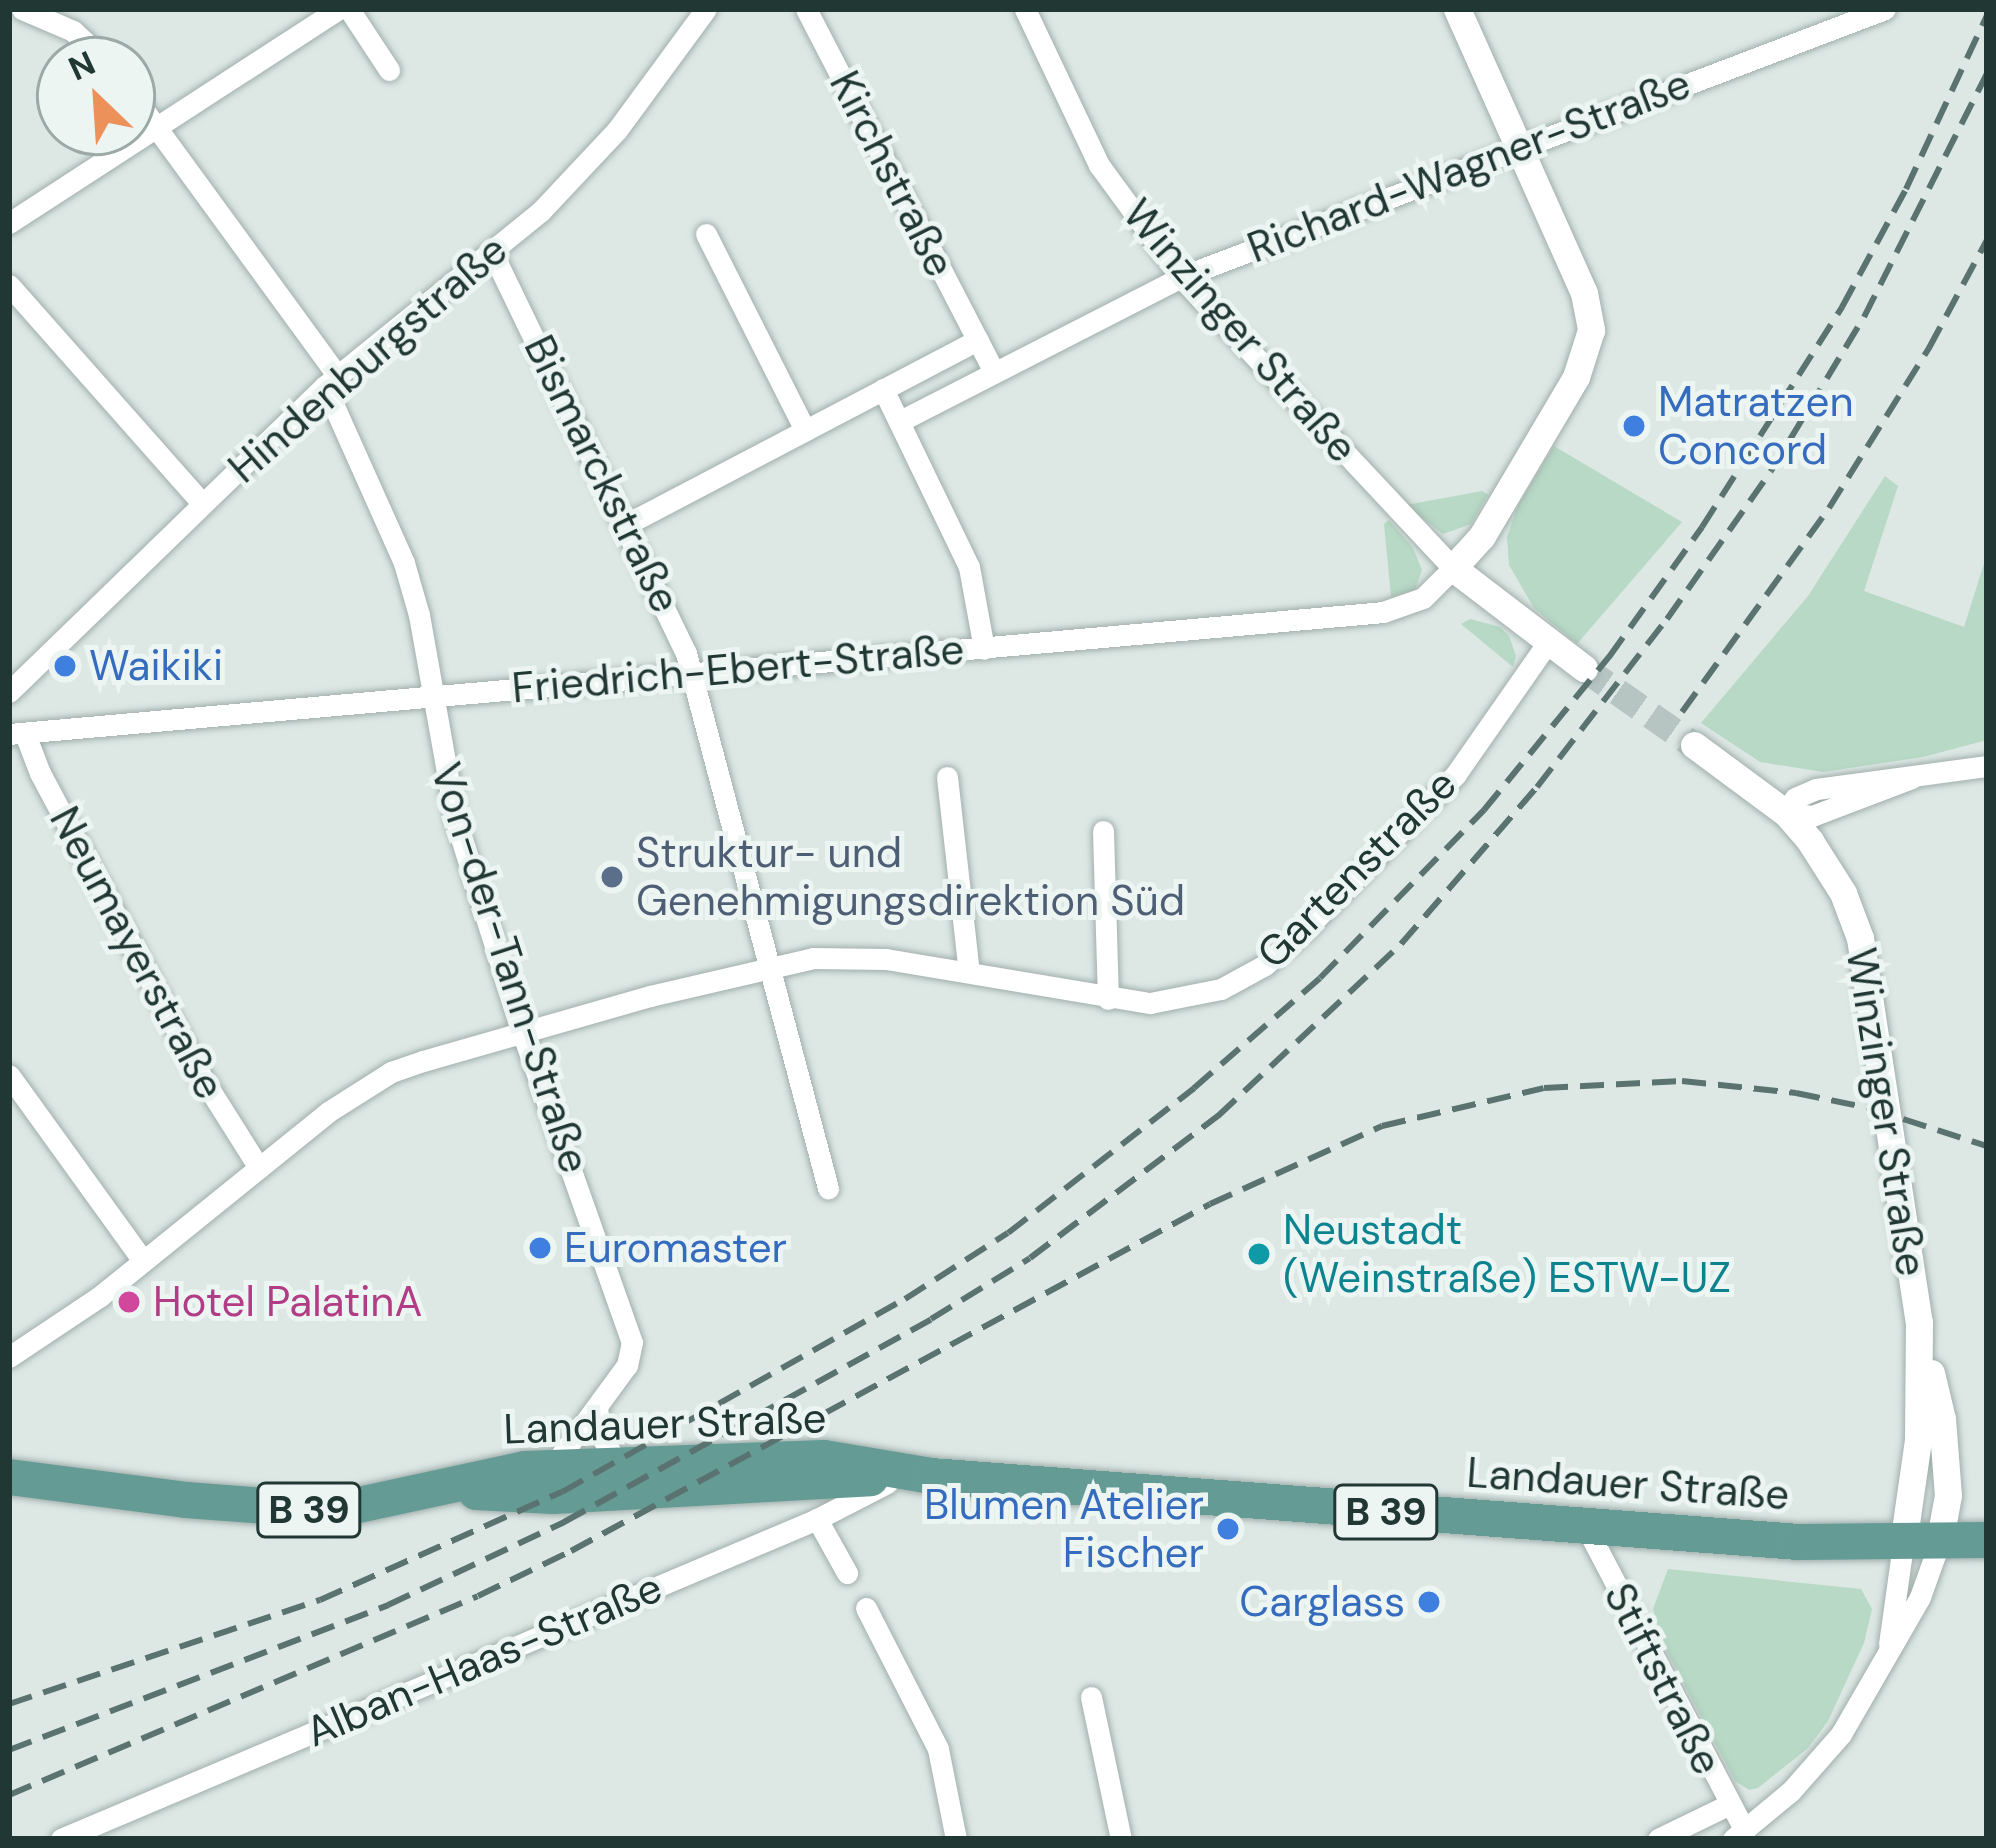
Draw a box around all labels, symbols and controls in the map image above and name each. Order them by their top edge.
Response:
north arrow [36,36,156,156]
text: N [62,41,102,90]
street label: Richard-Wagner-Straße [1241,58,1697,274]
street label: Kirchstraße [819,63,965,285]
street label: Winzinger Straße [1112,189,1368,473]
street label: Hindenburgstraße [219,225,517,493]
street label: Bismarckstraße [513,327,691,621]
place label: Matratzen Concord [1658,377,1854,476]
marker: Matratzen Concord [1621,413,1647,439]
street label: Friedrich-Ebert-Straße [510,624,966,714]
place label: Waikiki [89,641,223,691]
marker: Waikiki [52,653,78,679]
street label: Von-der-Tann-Straße [420,757,600,1179]
street label: Gartenstraße [1247,759,1467,979]
street label: Neumayerstraße [39,798,235,1108]
place label: Struktur- und Genehmigungsdirektion Süd [636,828,1185,926]
marker: Struktur- und Genehmigungsdirektion Süd [599,864,625,890]
street label: Winzinger Straße [1835,944,1937,1280]
place label: Neustadt (Weinstraße) ESTW-UZ [1283,1205,1731,1304]
place label: Euromaster [564,1223,787,1273]
marker: Euromaster [527,1235,553,1261]
marker: Neustadt (Weinstraße) ESTW-UZ [1246,1241,1272,1267]
place label: Hotel PalatinA [153,1277,422,1327]
marker: Hotel PalatinA [116,1289,142,1315]
street label: Landauer Straße [503,1393,827,1455]
street label: Landauer Straße [1465,1448,1791,1520]
road number: B 39 [255,1477,363,1543]
road number: B 39 [1332,1479,1440,1545]
place label: Blumen Atelier Fischer [924,1480,1204,1579]
marker: Blumen Atelier Fischer [1215,1516,1241,1542]
street label: Alban-Haas-Straße [299,1562,669,1758]
street label: Stiftstraße [1593,1575,1733,1783]
place label: Carglass [1239,1577,1405,1627]
marker: Carglass [1416,1589,1442,1615]

